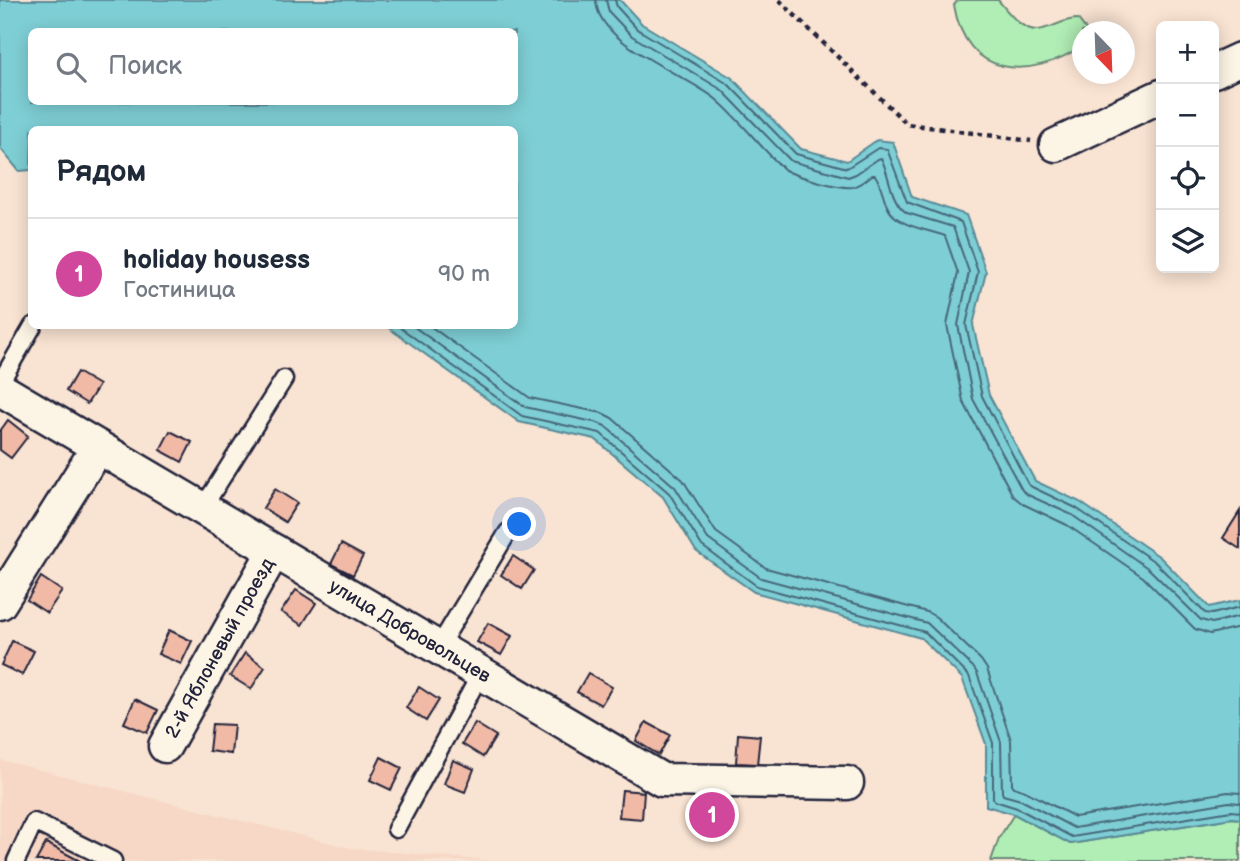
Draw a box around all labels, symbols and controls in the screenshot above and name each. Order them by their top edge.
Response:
north arrow [1072,21,1135,84]
map controls [1156,21,1219,273]
button: + [1156,21,1219,84]
search box [28,28,518,105]
icon: search [52,48,90,86]
text: Поиск [108,51,182,82]
button: − [1156,84,1219,147]
button: locate [1156,147,1219,210]
text: Рядом [56,154,146,190]
button: layers [1156,210,1219,273]
text: holiday housess [123,245,310,276]
text: 1 [74,260,84,288]
text: 90 m [438,260,490,288]
text: Гостиница [123,276,236,304]
your location [502,507,536,541]
street label: 2-й Яблоневый проезд [160,554,279,742]
street label: улица Добровольцев [325,574,495,688]
pin: 1 [689,789,735,841]

